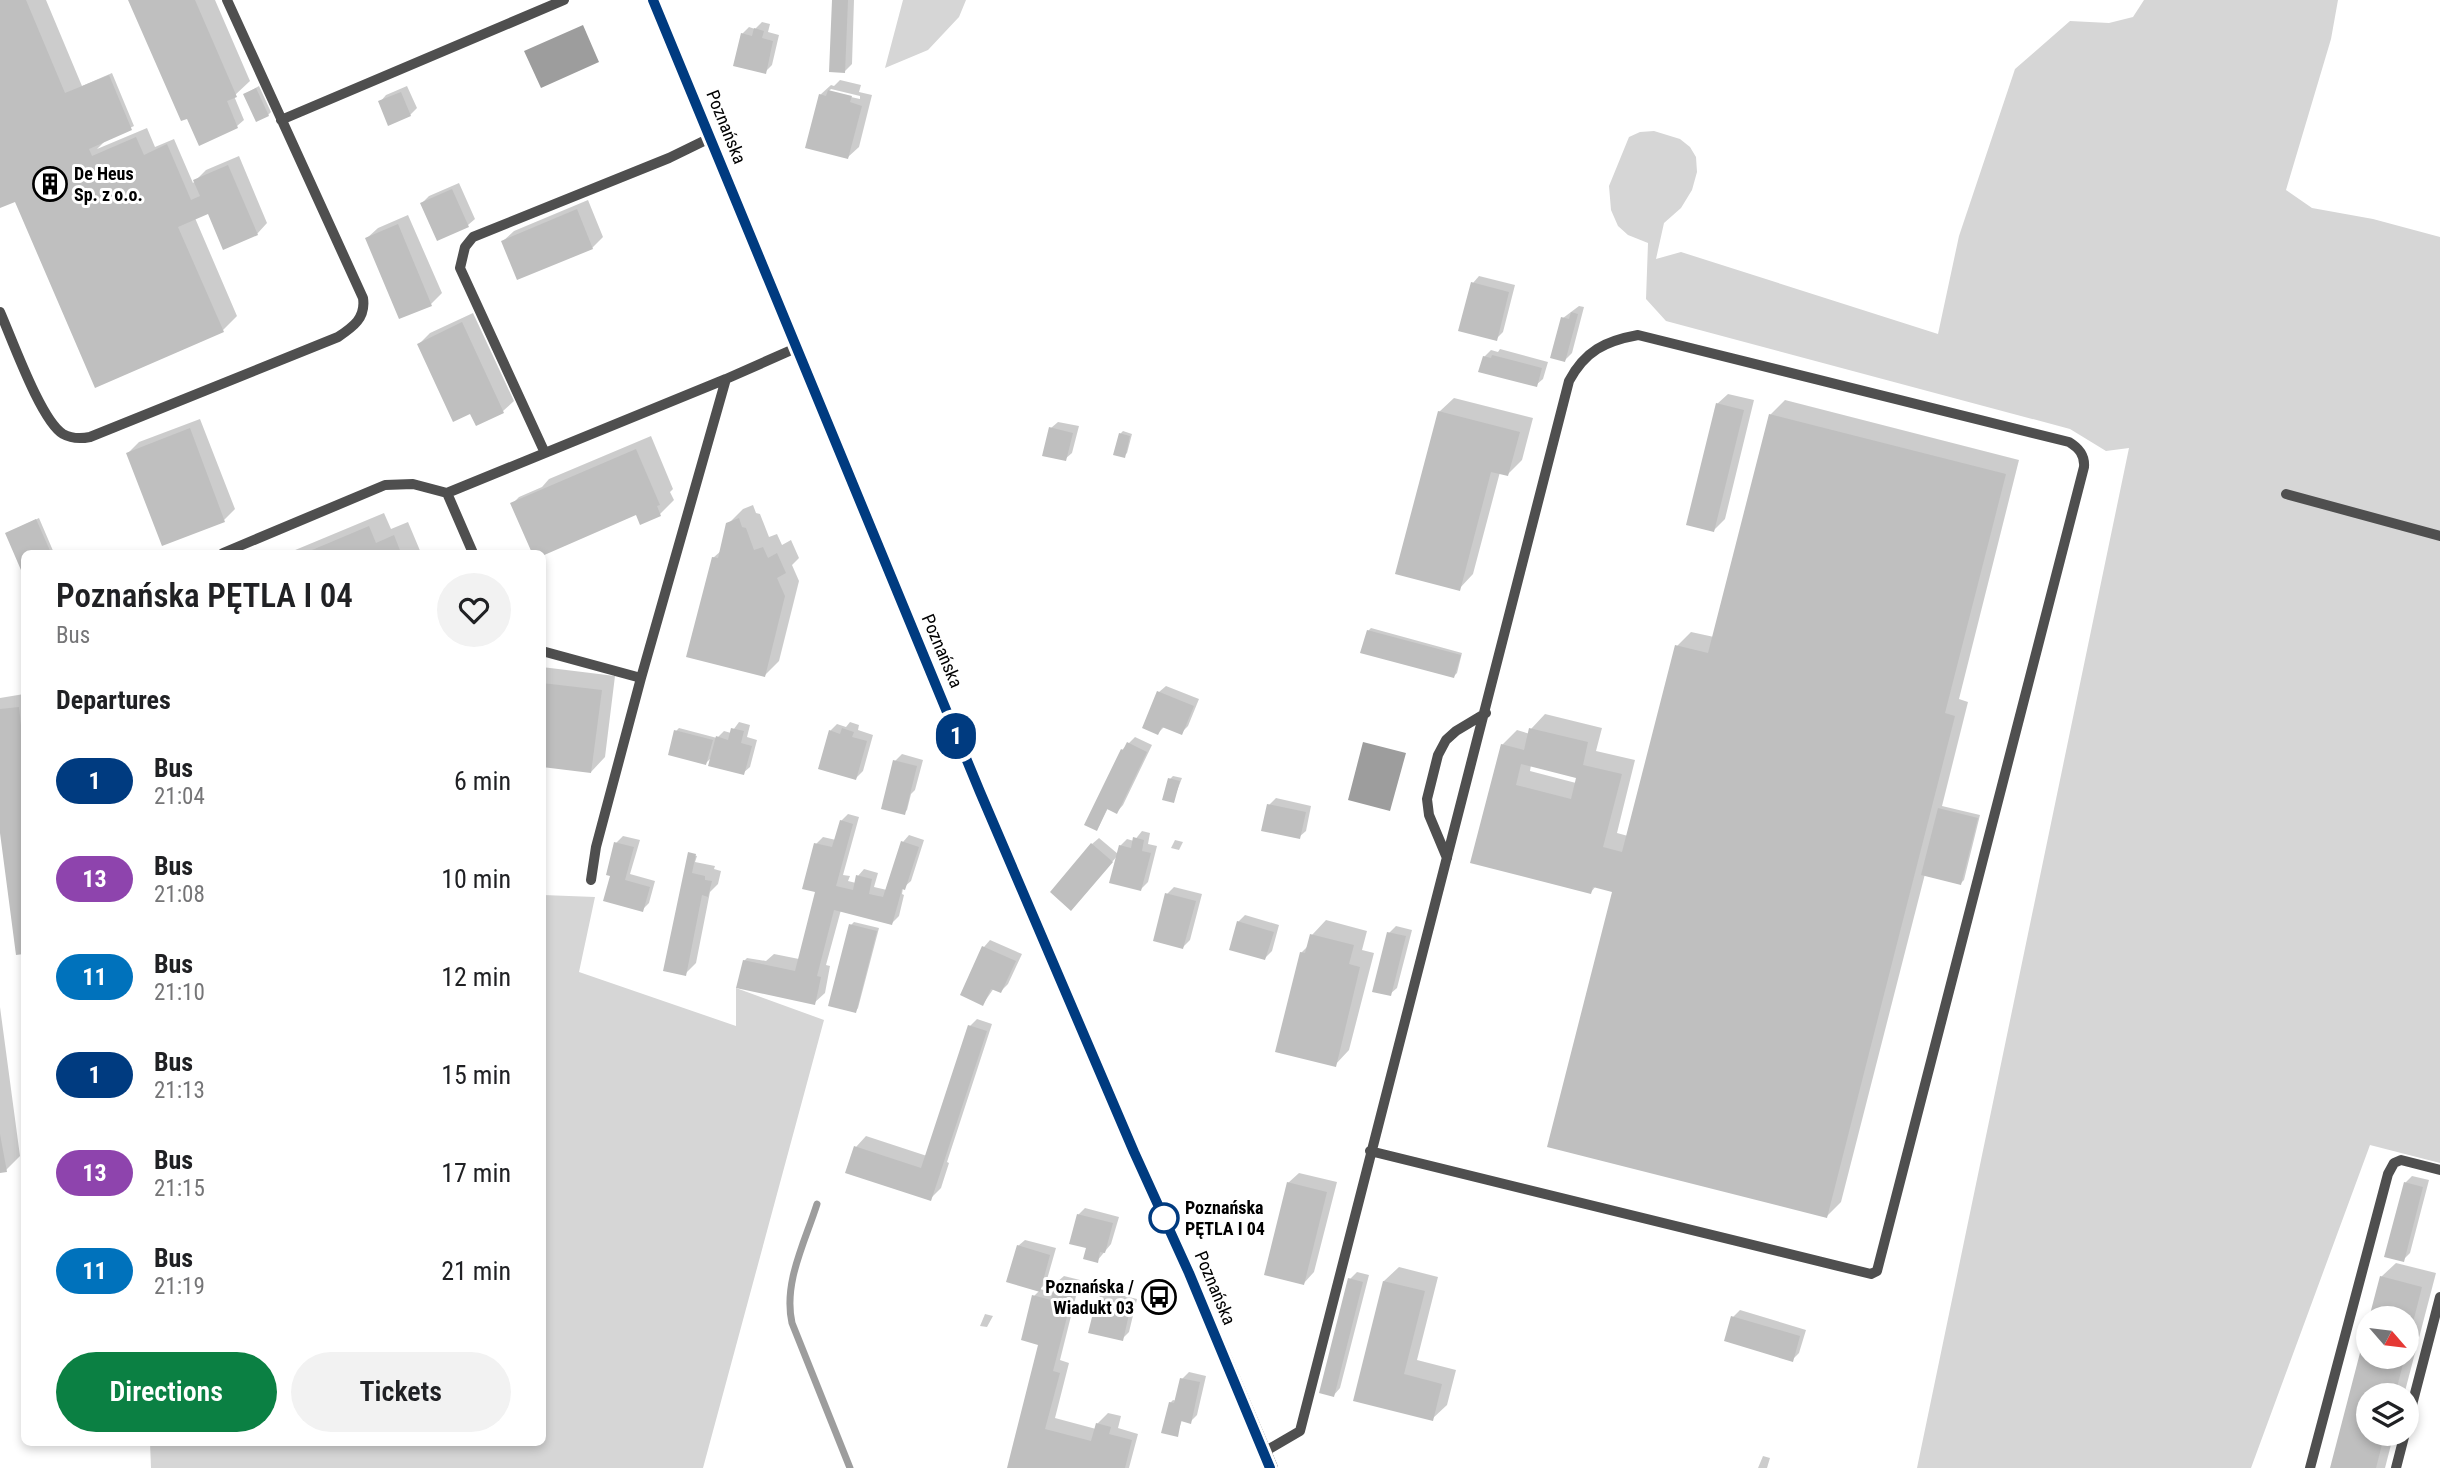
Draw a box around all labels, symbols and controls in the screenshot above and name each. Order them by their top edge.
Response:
street label: Poznańska [702,87,751,167]
place label: De Heus Sp. z o.o. [74,163,143,205]
building icon: De Heus Sp. z o.o. [31,165,69,203]
button: heart [437,573,511,647]
text: Poznańska PĘTLA I 04 [56,576,353,615]
street label: Poznańska [918,611,967,691]
text: Bus [56,622,90,649]
text: Departures [56,685,171,715]
line badge: 1 [933,713,979,759]
text: 1 [950,722,962,750]
text: Bus [154,753,193,783]
text: 6 min [454,766,511,796]
text: 1 [88,767,101,795]
text: 21:04 [154,783,205,810]
text: Bus [154,851,193,881]
text: 10 min [441,864,511,894]
text: 13 [82,865,107,893]
text: 21:08 [154,881,205,908]
text: Bus [154,949,193,979]
text: 12 min [441,962,511,992]
text: 11 [82,963,107,991]
text: 21:10 [154,979,205,1006]
text: Bus [154,1047,193,1077]
text: 15 min [441,1060,511,1090]
text: 1 [88,1061,101,1089]
text: 21:13 [154,1077,205,1104]
text: Bus [154,1145,193,1175]
text: 17 min [441,1158,511,1188]
text: 13 [82,1159,107,1187]
text: 21:15 [154,1175,205,1202]
place label: Poznańska PĘTLA I 04 [1185,1197,1265,1239]
marker: Poznańska PĘTLA I 04 [1149,1203,1179,1233]
text: Bus [154,1243,193,1273]
street label: Poznańska [1191,1248,1240,1328]
text: 21 min [441,1256,511,1286]
text: 11 [82,1257,107,1285]
text: 21:19 [154,1273,205,1300]
place label: Poznańska / Wiadukt 03 [1045,1276,1134,1318]
bus stop icon: Poznańska / Wiadukt 03 [1140,1278,1178,1316]
north arrow [2356,1306,2418,1368]
map controls [2356,1306,2419,1446]
button: Directions [56,1352,277,1432]
button: Tickets [291,1352,511,1432]
button: layers [2356,1383,2419,1446]

